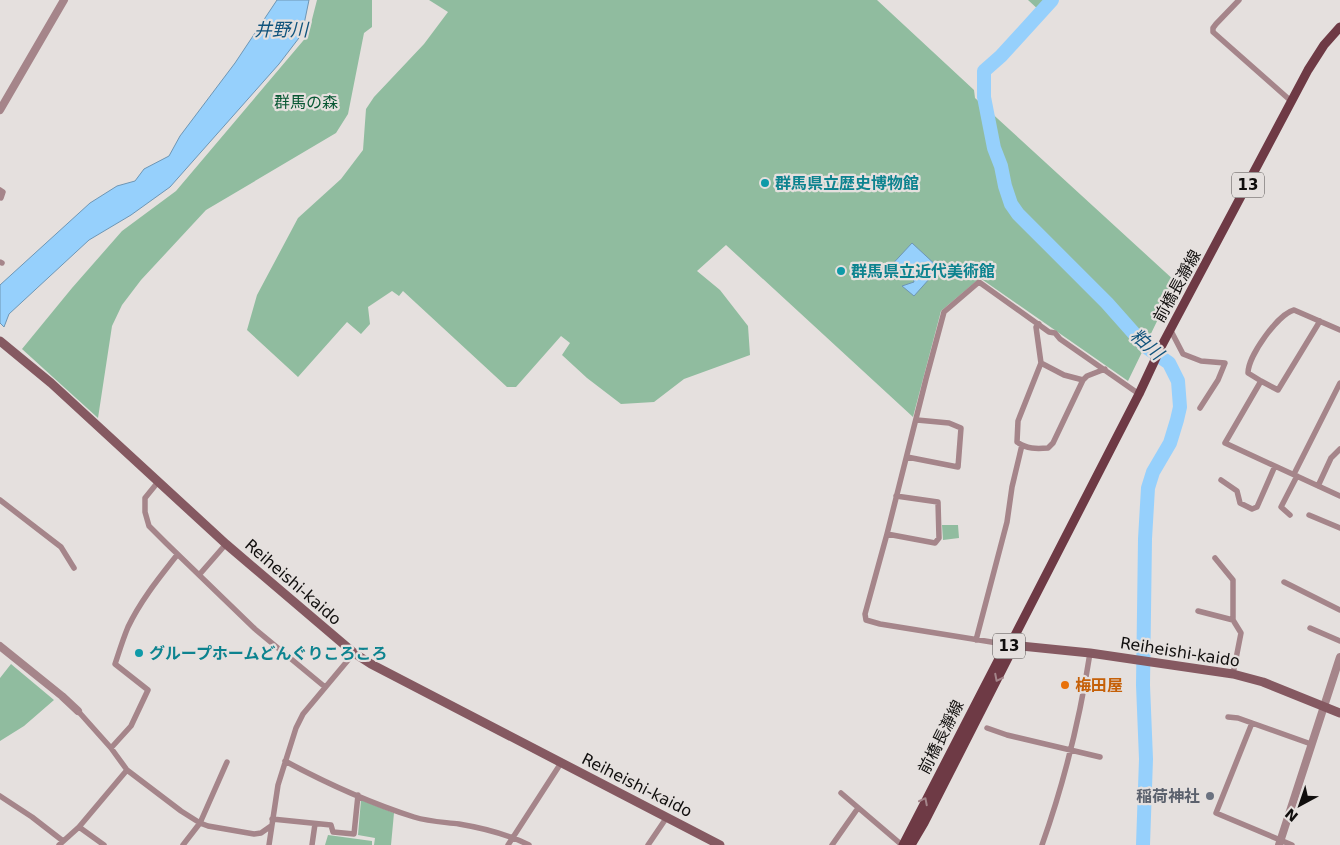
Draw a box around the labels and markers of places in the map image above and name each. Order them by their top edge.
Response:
place label: 群馬県立歴史博物館 [775,174,919,193]
marker: 群馬県立歴史博物館 [759,177,771,189]
place label: 群馬県立近代美術館 [851,262,995,281]
marker: 群馬県立近代美術館 [835,265,847,277]
place label: グループホームどんぐりころころ [149,644,388,663]
marker: グループホームどんぐりころころ [133,647,145,659]
place label: 梅田屋 [1075,676,1123,695]
marker: 梅田屋 [1059,679,1071,691]
place label: 稲荷神社 [1136,787,1200,806]
marker: 稲荷神社 [1204,790,1216,802]

